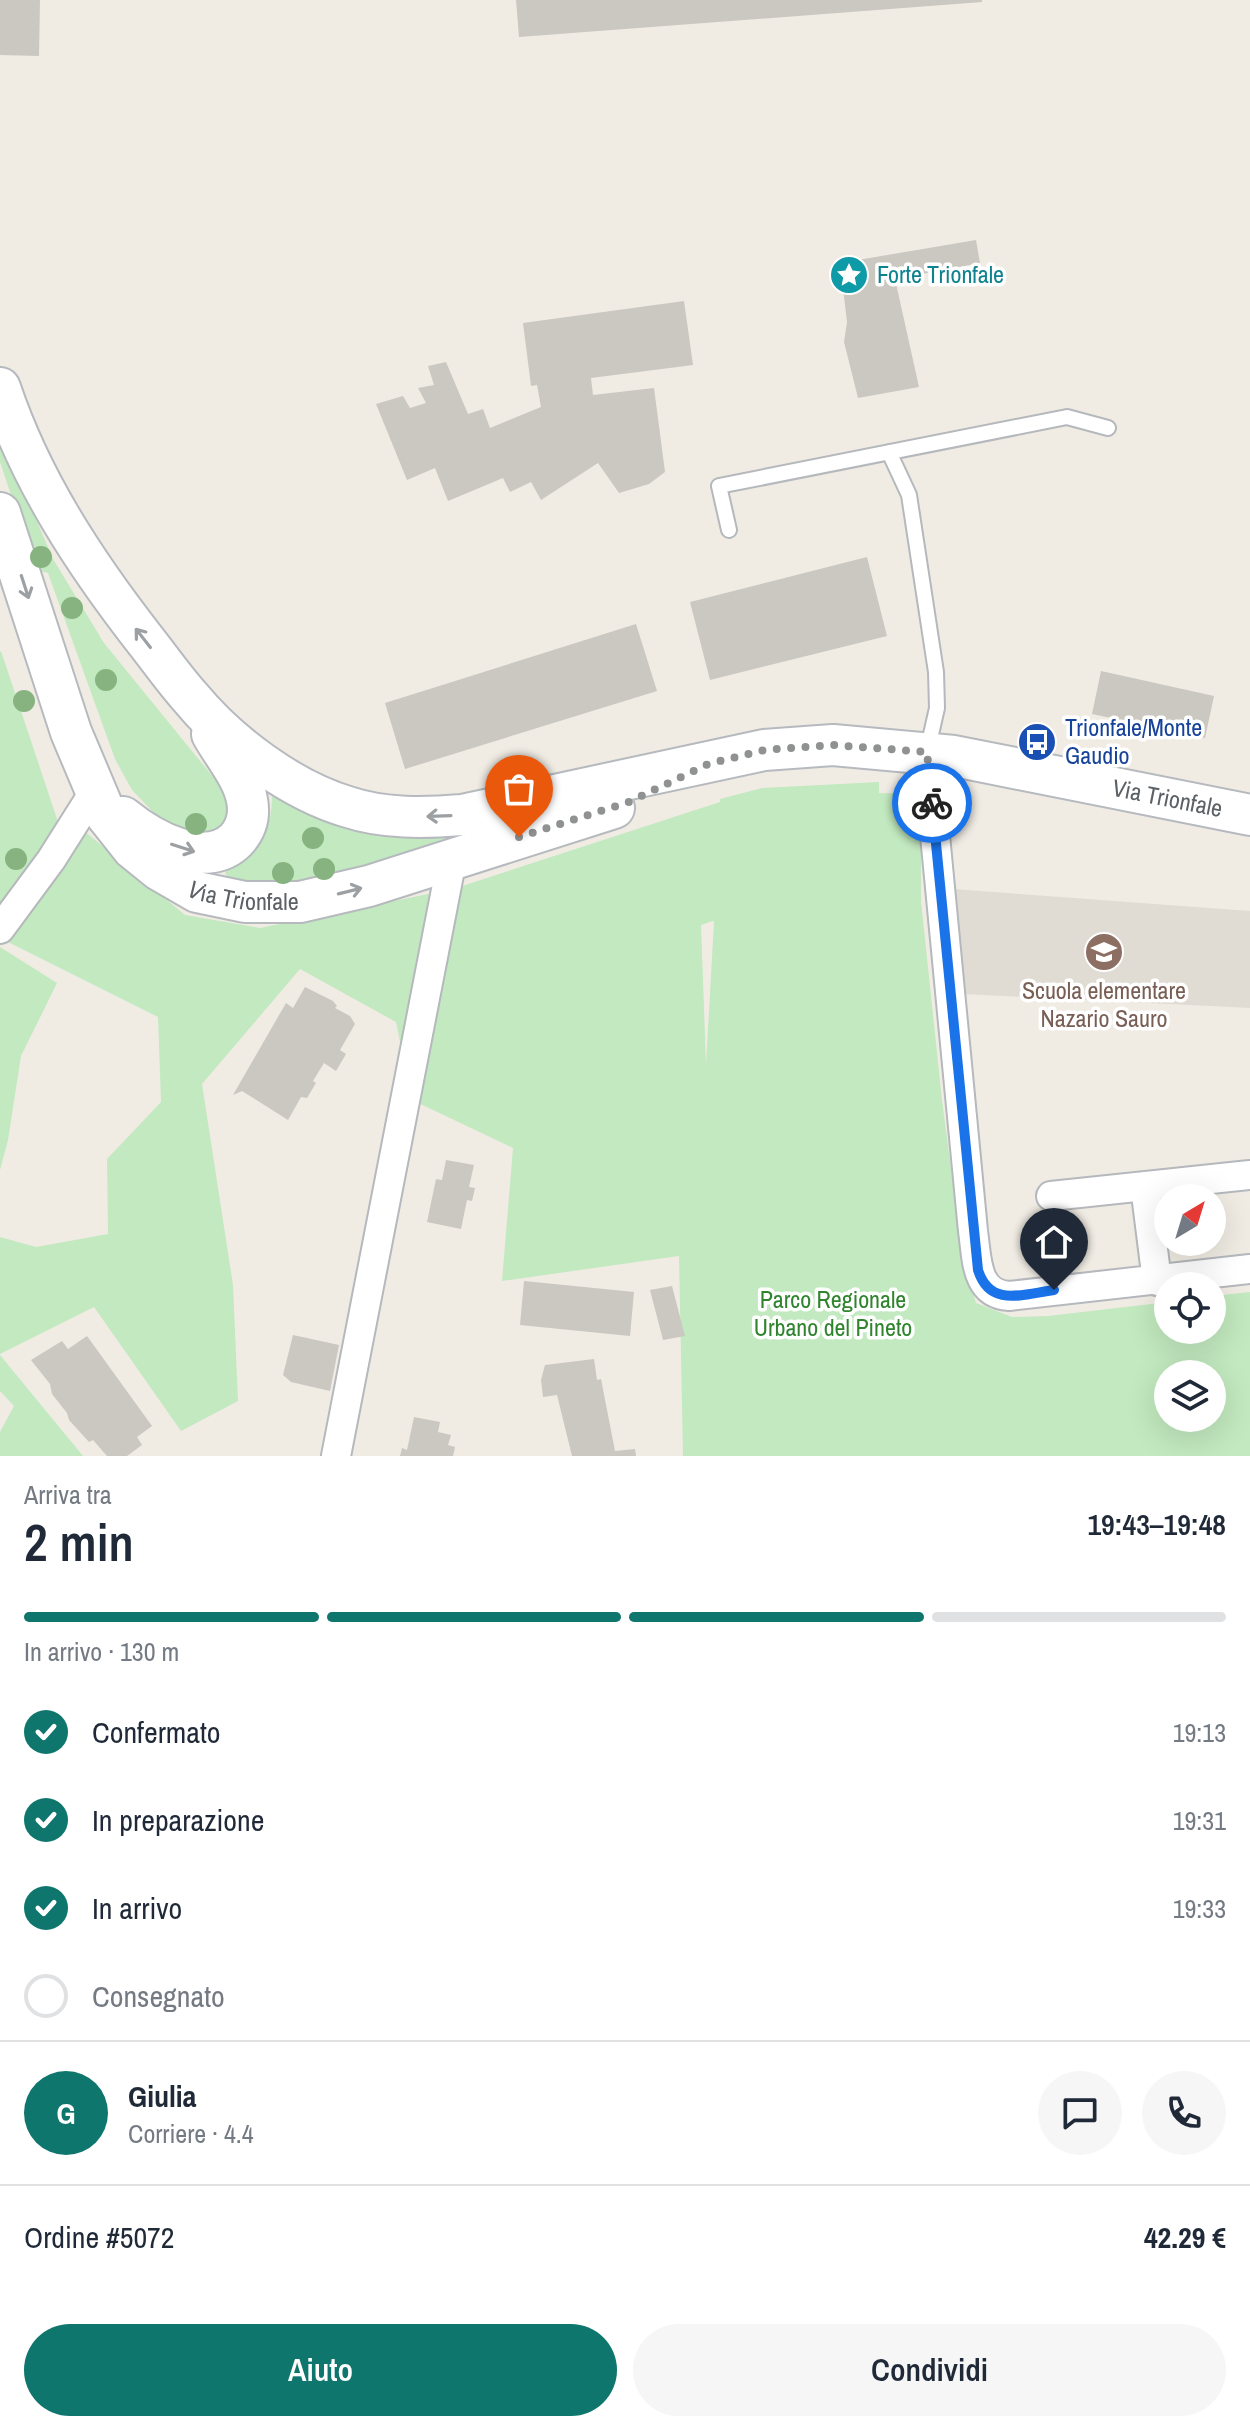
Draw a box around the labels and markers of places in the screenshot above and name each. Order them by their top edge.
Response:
place icon: Forte Trionfale [828,254,870,296]
place label: Forte Trionfale [877,258,1004,290]
place label: Trionfale/Monte Gaudio [1065,711,1202,771]
bus stop icon: Trionfale/Monte Gaudio [1016,721,1058,763]
pin [485,755,553,837]
school or university icon: Scuola elementare Nazario Sauro [1083,931,1125,973]
place label: Scuola elementare Nazario Sauro [1022,974,1186,1034]
pin [1020,1208,1088,1290]

